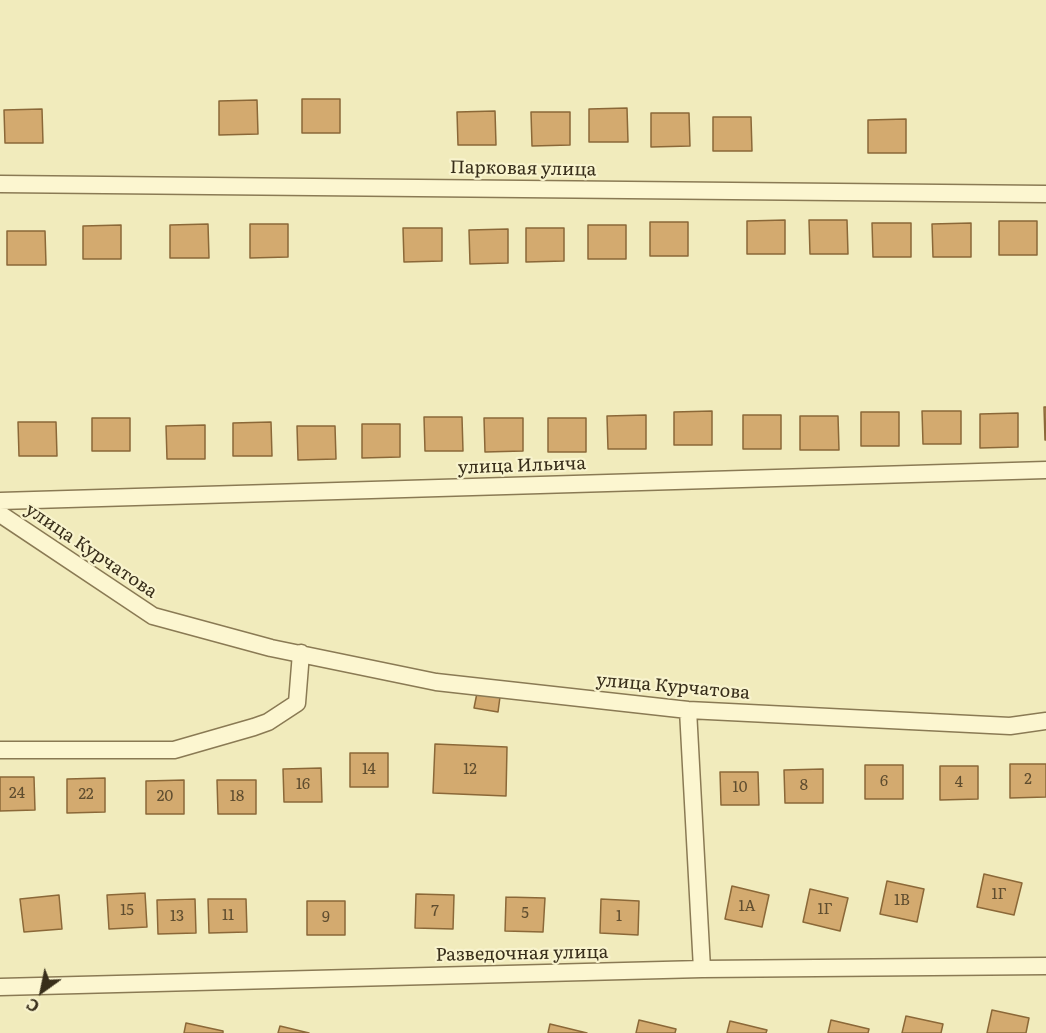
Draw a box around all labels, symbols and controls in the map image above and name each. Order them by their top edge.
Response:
street label: Парковая улица [450,157,596,181]
street label: улица Ильича [458,453,586,479]
street label: улица Курчатова [21,499,161,603]
street label: улица Курчатова [595,670,751,704]
house number: 14 [362,761,376,779]
house number: 12 [463,761,477,779]
house number: 2 [1024,771,1032,789]
house number: 6 [880,773,888,791]
house number: 4 [955,774,963,792]
house number: 16 [296,776,310,794]
house number: 8 [800,777,808,795]
house number: 10 [733,779,747,797]
house number: 24 [9,785,25,803]
house number: 22 [78,786,94,804]
house number: 20 [157,788,173,806]
house number: 18 [230,788,244,806]
house number: 1Г [991,886,1007,904]
house number: 1В [894,892,910,910]
house number: 1А [738,898,756,916]
house number: 1Г [817,901,833,919]
house number: 15 [120,902,134,920]
house number: 7 [431,903,439,921]
house number: 5 [521,905,529,923]
house number: 11 [222,907,234,925]
house number: 13 [170,908,184,926]
house number: 1 [616,908,622,926]
house number: 9 [322,909,330,927]
street label: Разведочная улица [435,942,609,966]
north arrow [12,961,72,1021]
text: С [21,993,44,1019]

